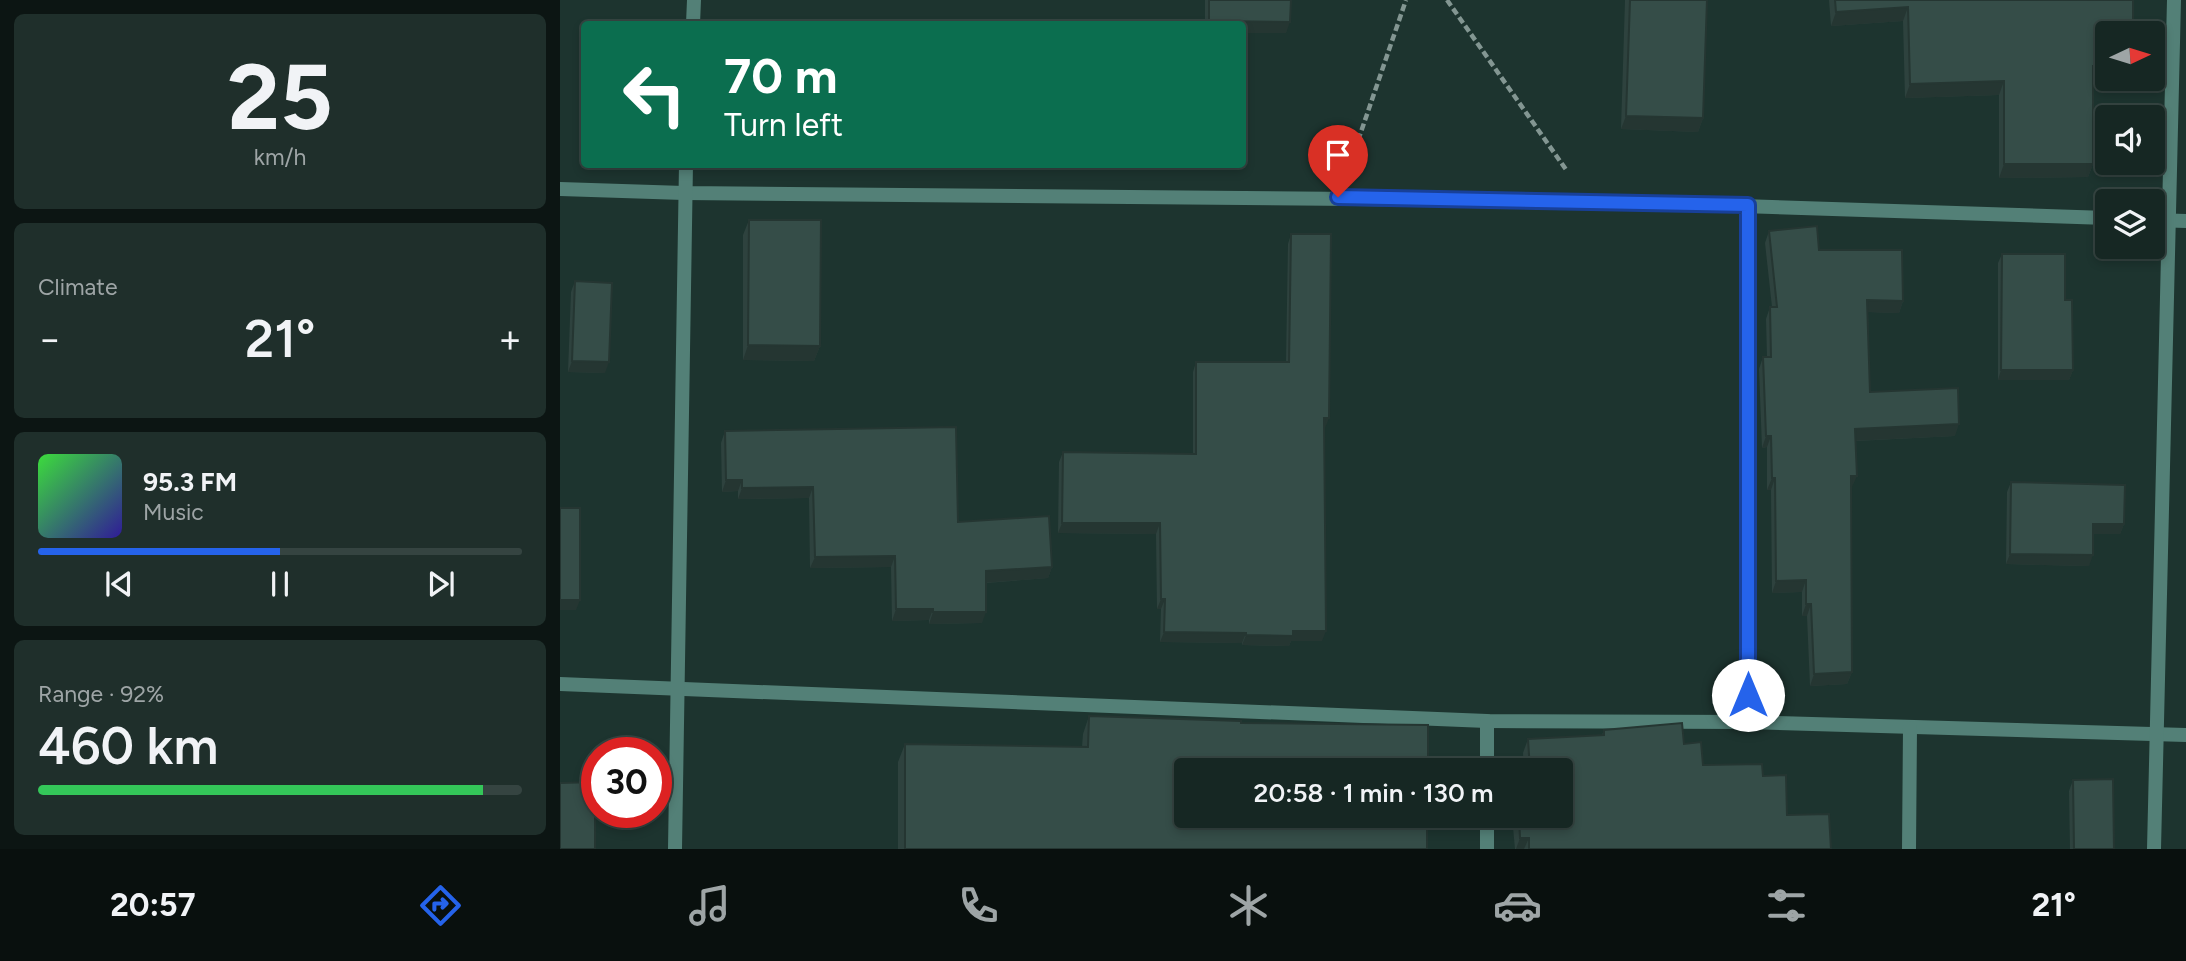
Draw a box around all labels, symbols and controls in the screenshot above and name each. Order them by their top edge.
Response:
north arrow [2095,21,2165,91]
map controls [2095,21,2165,259]
text: 25 [227,43,333,152]
text: 70 m [724,46,837,105]
icon: left [609,49,700,140]
button: sound [2095,105,2165,175]
text: Turn left [724,106,843,144]
pin [1308,125,1368,197]
icon: arrive [1319,136,1357,174]
text: km/h [254,143,306,171]
button: layers [2095,189,2165,259]
text: Climate [38,273,117,301]
text: 21° [245,308,315,370]
text: − [38,316,62,362]
text: + [498,316,522,362]
text: 95.3 FM [143,466,237,498]
text: Music [143,498,204,526]
icon: previous [100,565,138,603]
icon: pause [261,565,299,603]
icon: next [422,565,460,603]
position arrow [1711,658,1785,732]
text: Range · 92% [38,680,164,708]
text: 460 km [38,715,218,777]
speed limit sign: 30 [581,737,672,828]
text: 20:58 · 1 min · 130 m [1254,777,1493,809]
icon: directions [416,881,465,930]
icon: music [685,881,734,930]
icon: phone [954,881,1003,930]
icon: climate [1224,881,1273,930]
icon: car [1493,881,1542,930]
icon: filters [1762,881,1811,930]
text: 20:57 [110,886,195,924]
text: 21° [2032,886,2076,924]

